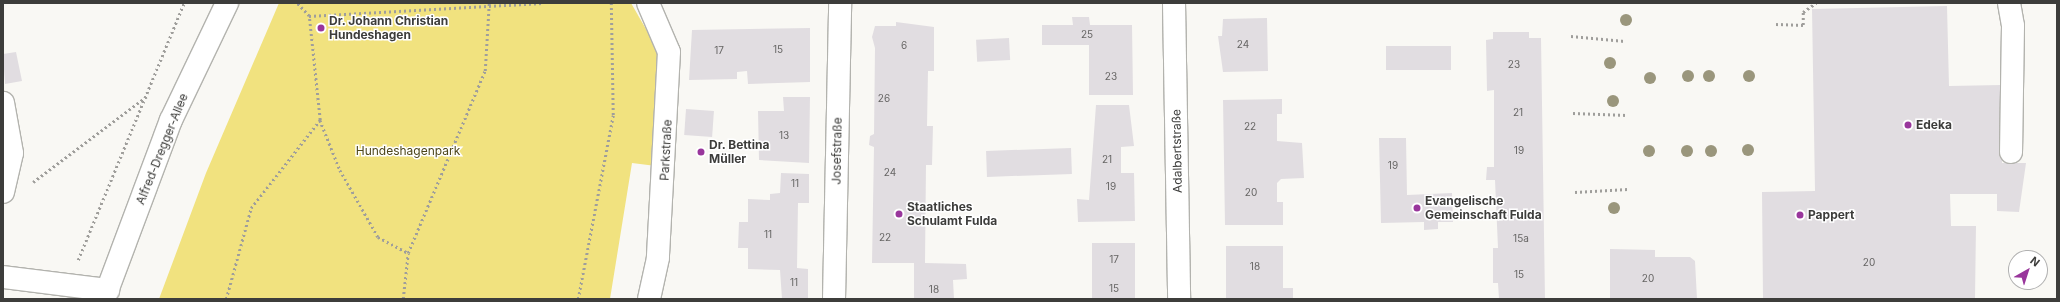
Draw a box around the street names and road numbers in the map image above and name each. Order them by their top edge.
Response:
street label: Alfred-Dregger-Allee [133,91,191,207]
street label: Adalbertstraße [1169,109,1185,193]
street label: Josefstraße [829,117,845,185]
street label: Parkstraße [657,119,675,181]

